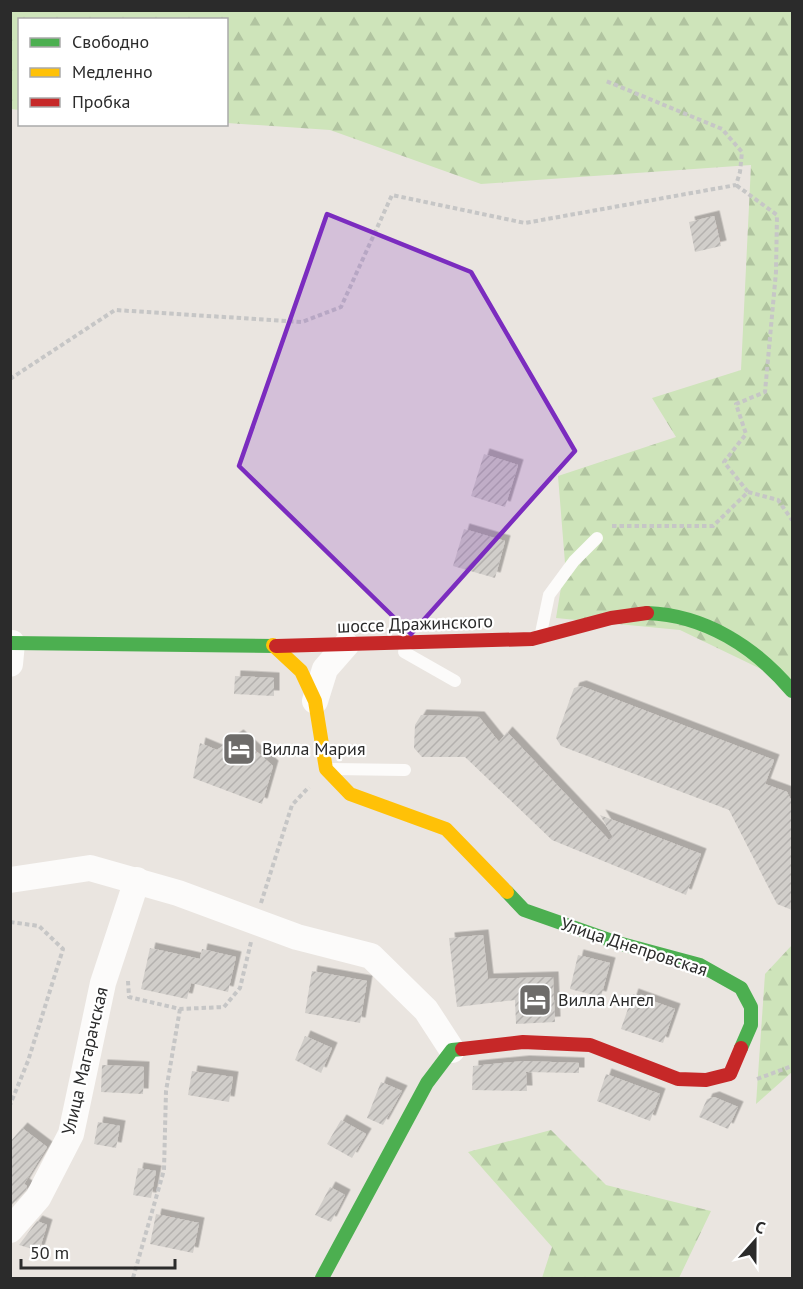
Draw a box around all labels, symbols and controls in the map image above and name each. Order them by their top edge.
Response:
legend [18,18,228,126]
text: Свободно [72,30,149,53]
text: Медленно [72,60,153,83]
text: Пробка [72,90,130,113]
street label: шоссе Дражинского [337,609,493,638]
hotel icon: Вилла Мария [221,731,257,767]
place label: Вилла Мария [262,737,365,760]
street label: Улица Днепровская [558,912,711,981]
hotel icon: Вилла Ангел [517,982,553,1018]
street label: Улица Магарачская [56,985,113,1137]
place label: Вилла Ангел [558,988,654,1011]
north arrow [725,1211,785,1271]
text: С [753,1216,768,1238]
scale bar [21,1232,176,1270]
text: 50 m [30,1241,69,1264]

